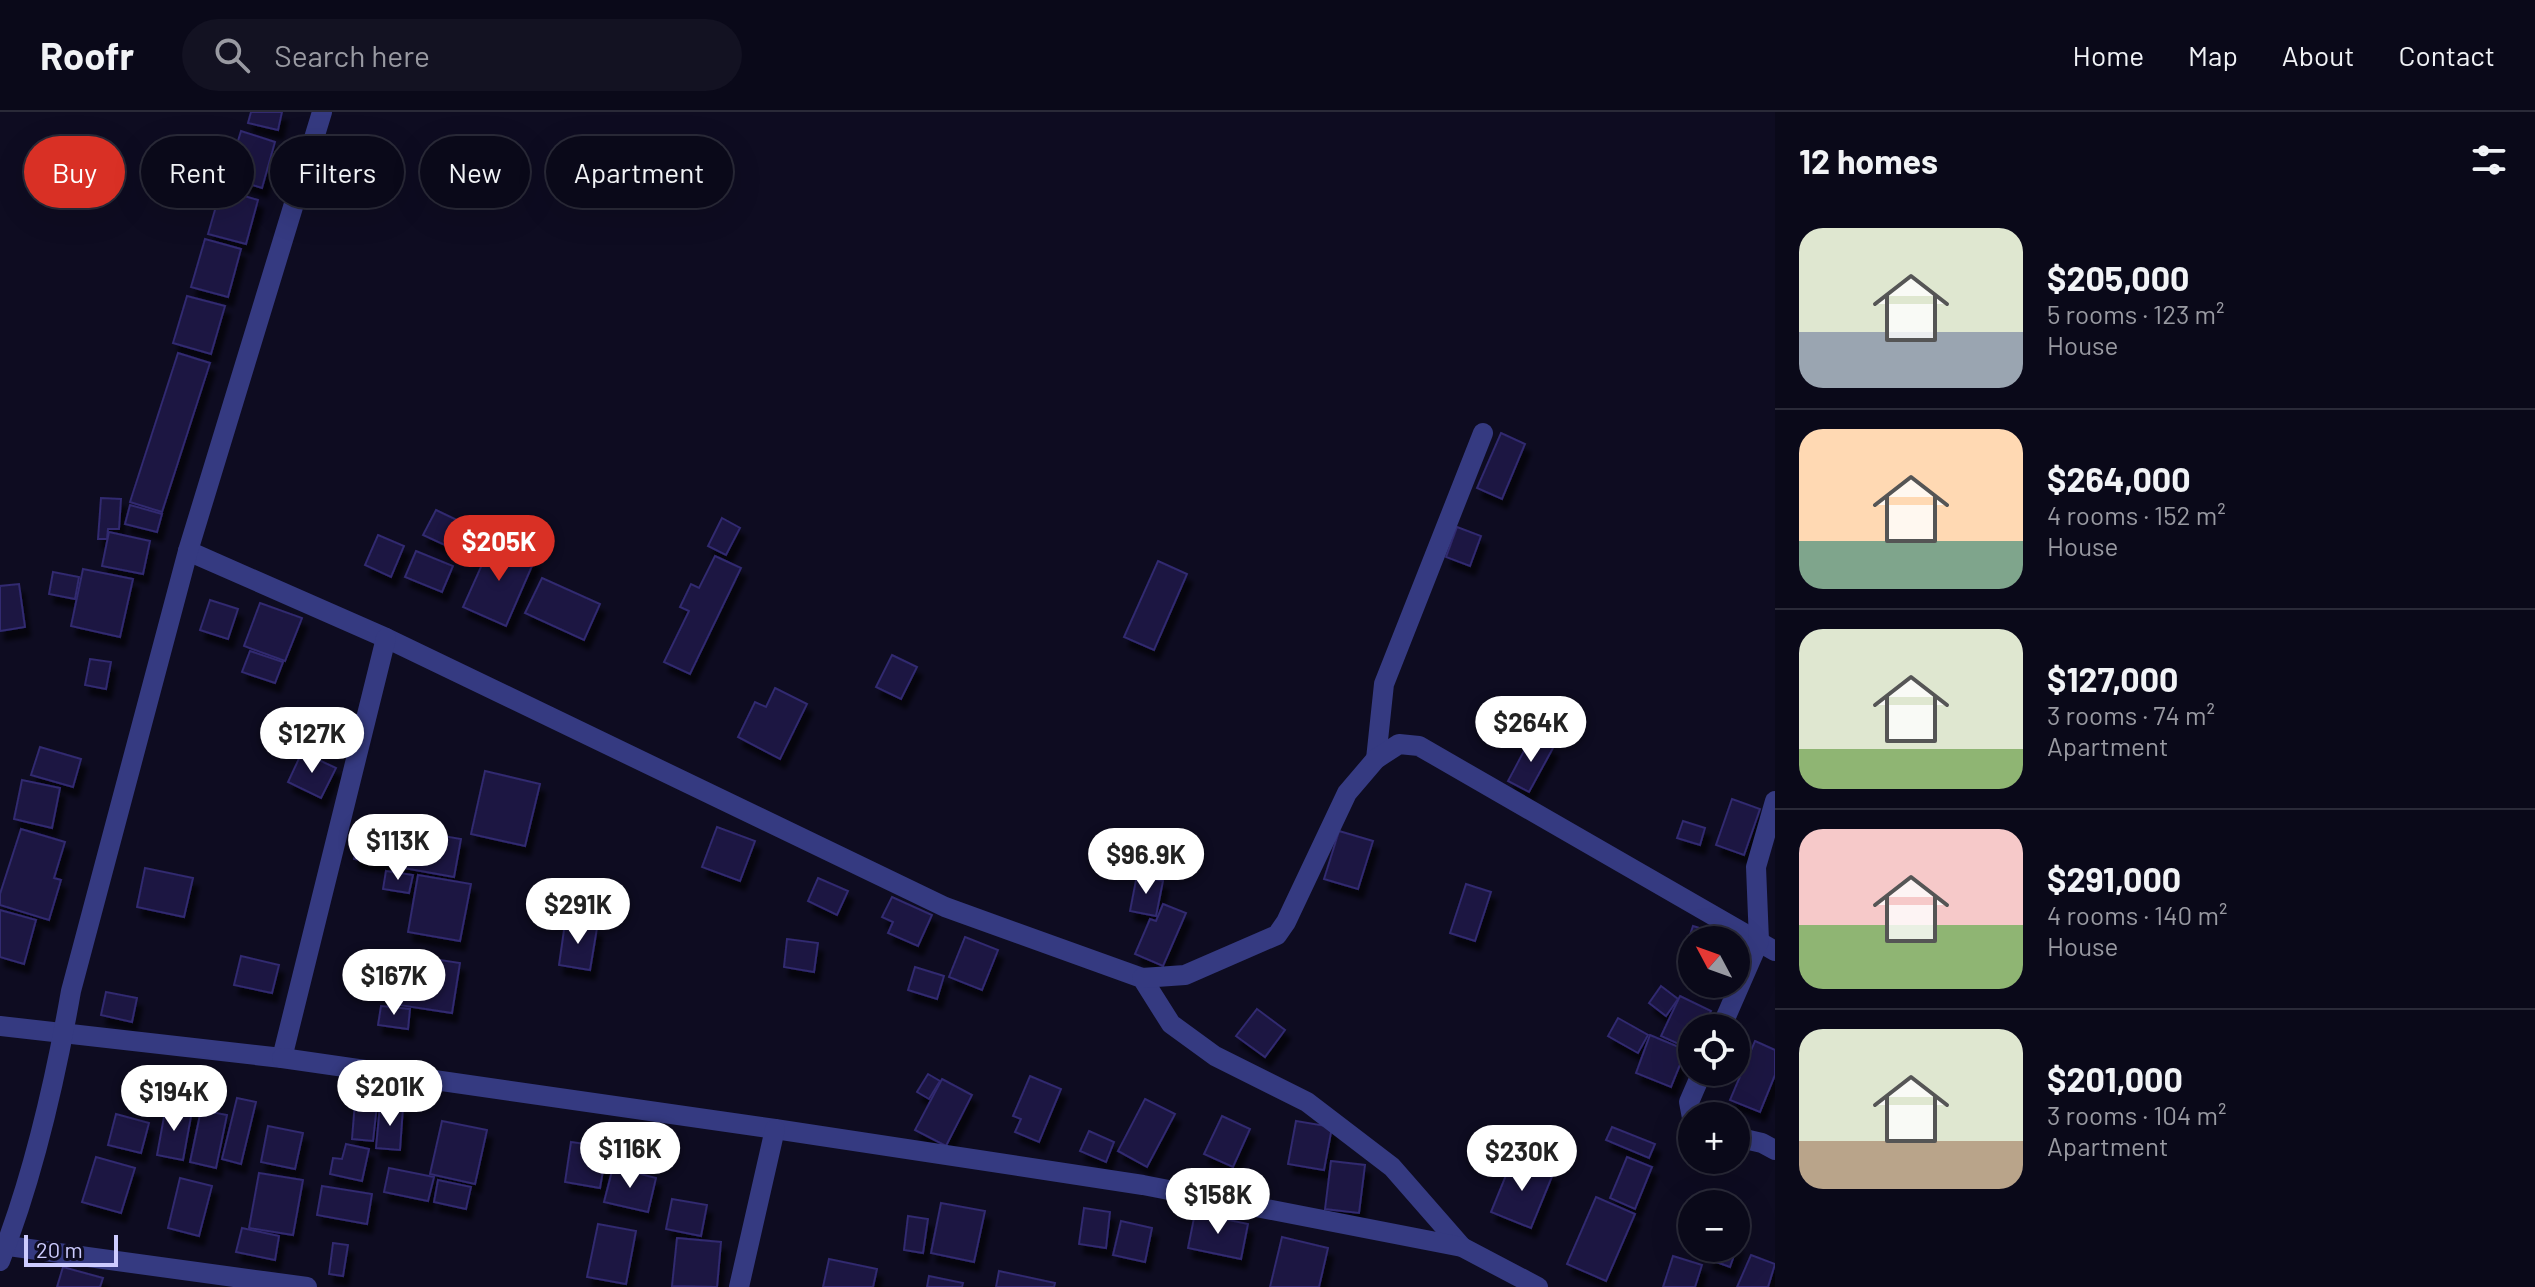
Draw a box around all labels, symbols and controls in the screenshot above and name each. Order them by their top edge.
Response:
search box [182,19,742,91]
text: Roofr [40,32,134,78]
icon: search [210,33,254,77]
text: Search here [274,37,430,73]
text: Home [2073,38,2144,72]
text: Map [2188,38,2238,72]
text: About [2282,38,2354,72]
text: Contact [2398,38,2495,72]
chip: Buy [24,136,125,208]
chip: Rent [141,136,254,208]
chip: Filters [270,136,404,208]
chip: New [420,136,530,208]
chip: Apartment [546,136,733,208]
icon: filters [2467,138,2511,182]
text: 12 homes [1799,140,1938,181]
text: $205,000 [2047,257,2189,298]
icon: home [1863,260,1959,356]
text: 5 rooms · 123 m² [2047,298,2225,329]
text: House [2047,329,2118,360]
text: $264,000 [2047,458,2191,499]
icon: home [1863,461,1959,557]
text: 4 rooms · 152 m² [2047,499,2226,530]
pin: $205K [443,515,555,583]
text: $205K [462,525,536,556]
text: House [2047,530,2118,561]
text: $127,000 [2047,658,2178,699]
icon: home [1863,661,1959,757]
pin: $264K [1475,696,1587,764]
text: 3 rooms · 74 m² [2047,699,2215,730]
text: $264K [1493,706,1569,737]
pin: $127K [256,707,368,775]
text: $127K [278,717,346,748]
text: Apartment [2047,730,2168,761]
pin: $113K [342,814,454,882]
text: $113K [366,824,430,855]
pin: $96.9K [1081,828,1211,896]
text: $96.9K [1106,838,1186,869]
text: $291,000 [2047,858,2181,899]
icon: home [1863,861,1959,957]
pin: $291K [522,878,634,946]
text: $291K [544,888,612,919]
text: 4 rooms · 140 m² [2047,899,2227,930]
north arrow [1678,926,1750,998]
map controls [1678,926,1750,1262]
text: House [2047,930,2118,961]
pin: $167K [338,949,450,1017]
text: $167K [360,959,428,990]
button: locate [1678,1014,1750,1086]
text: $201,000 [2047,1058,2183,1099]
pin: $201K [334,1060,446,1128]
icon: home [1863,1061,1959,1157]
pin: $194K [118,1065,230,1133]
text: $201K [355,1070,425,1101]
text: $194K [139,1075,209,1106]
text: 3 rooms · 104 m² [2047,1099,2226,1130]
button: + [1678,1102,1750,1174]
pin: $116K [574,1122,686,1190]
pin: $230K [1466,1125,1578,1193]
text: Apartment [2047,1130,2168,1161]
text: $116K [598,1132,662,1163]
text: $230K [1485,1135,1559,1166]
pin: $158K [1162,1168,1274,1236]
text: $158K [1184,1178,1252,1209]
button: − [1678,1190,1750,1262]
scale bar [24,1231,118,1267]
text: 20 m [36,1236,83,1262]

